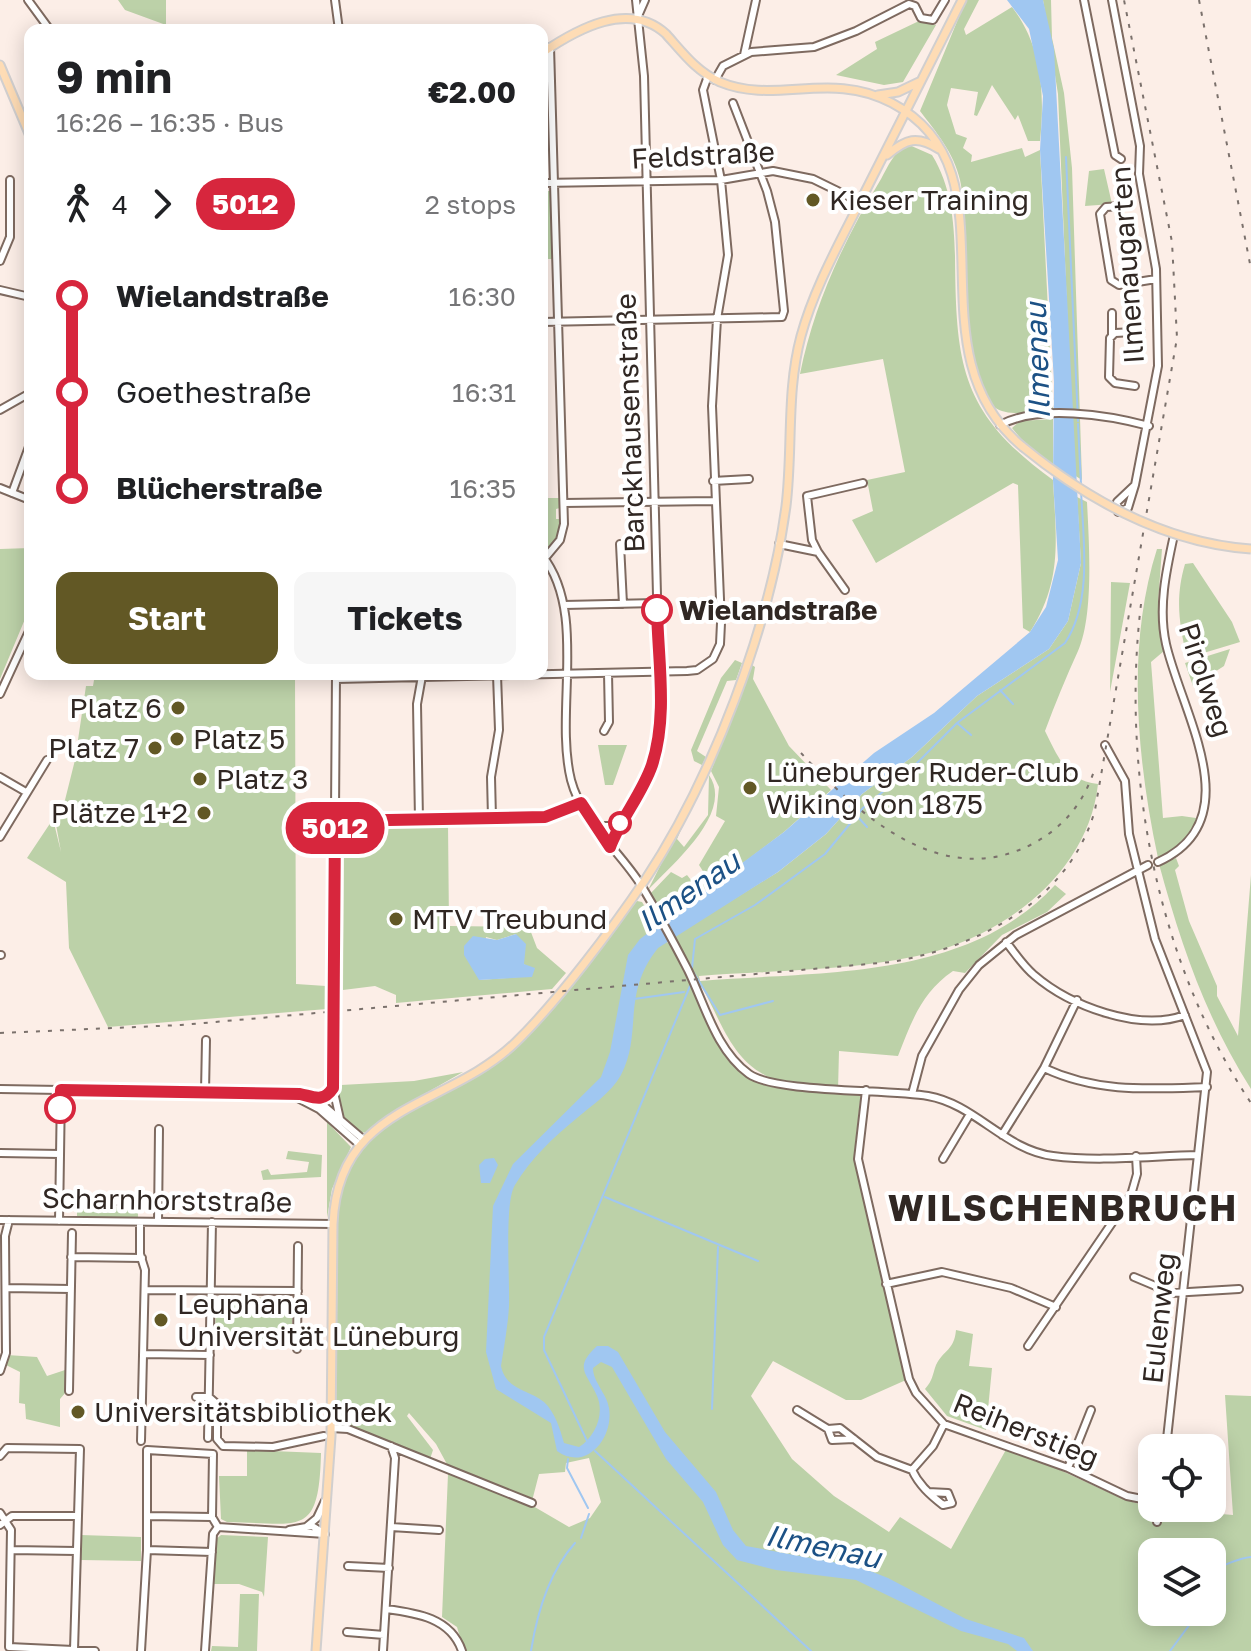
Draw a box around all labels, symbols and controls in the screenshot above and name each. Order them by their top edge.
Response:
text: 9 min [56,50,172,103]
text: €2.00 [428,74,516,110]
text: 16:26 – 16:35 · Bus [56,107,284,138]
street label: Feldstraße [630,134,775,175]
street label: Ilmenaugarten [1103,165,1150,365]
icon: walk [56,182,100,226]
icon: forward [140,182,184,226]
place label: Kieser Training [829,183,1029,216]
text: 5012 [212,187,279,220]
text: 4 [112,189,128,220]
text: 2 stops [425,189,516,220]
marker: Kieser Training [804,191,822,209]
text: Wielandstraße [116,278,329,314]
text: 16:30 [449,281,516,312]
street label: Barckhausenstraße [608,293,651,553]
water label: Ilmenau [1017,300,1057,420]
text: Goethestraße [116,374,311,410]
text: 16:31 [452,377,516,408]
text: Blücherstraße [116,470,323,506]
text: 16:35 [450,473,516,504]
button: Start [56,572,278,664]
button: Tickets [294,572,516,664]
place label: Wielandstraße [679,593,878,626]
marker: Wielandstraße [642,595,672,625]
street label: Pirolweg [1173,619,1240,741]
place label: Platz 6 [69,691,162,724]
marker: Platz 6 [169,699,187,717]
place label: Platz 5 [193,722,285,755]
marker: Platz 5 [168,730,186,748]
place label: Platz 7 [48,731,139,764]
marker: Platz 7 [146,739,164,757]
place label: Lüneburger Ruder-Club Wiking von 1875 [766,755,1079,820]
place label: Platz 3 [216,762,308,795]
marker: Platz 3 [191,770,209,788]
marker: Lüneburger Ruder-Club Wiking von 1875 [741,779,759,797]
place label: Plätze 1+2 [51,796,188,829]
line badge: 5012 [279,802,391,854]
marker: Plätze 1+2 [195,804,213,822]
text: 5012 [302,811,368,844]
unlabelled marker [609,812,631,834]
water label: Ilmenau [630,842,748,939]
place label: MTV Treubund [412,902,607,935]
marker: MTV Treubund [387,910,405,928]
unlabelled marker [45,1093,75,1123]
street label: Scharnhorststraße [42,1181,292,1218]
district label: WILSCHENBRUCH [888,1186,1238,1229]
street label: Eulenweg [1135,1251,1182,1385]
place label: Leuphana Universität Lüneburg [177,1287,460,1352]
marker: Leuphana Universität Lüneburg [152,1311,170,1329]
street label: Reiherstieg [949,1385,1104,1474]
place label: Universitätsbibliothek [94,1395,392,1428]
marker: Universitätsbibliothek [69,1403,87,1421]
map controls [1138,1434,1226,1626]
button: locate [1138,1434,1226,1522]
water label: Ilmenau [762,1516,886,1576]
button: layers [1138,1538,1226,1626]

